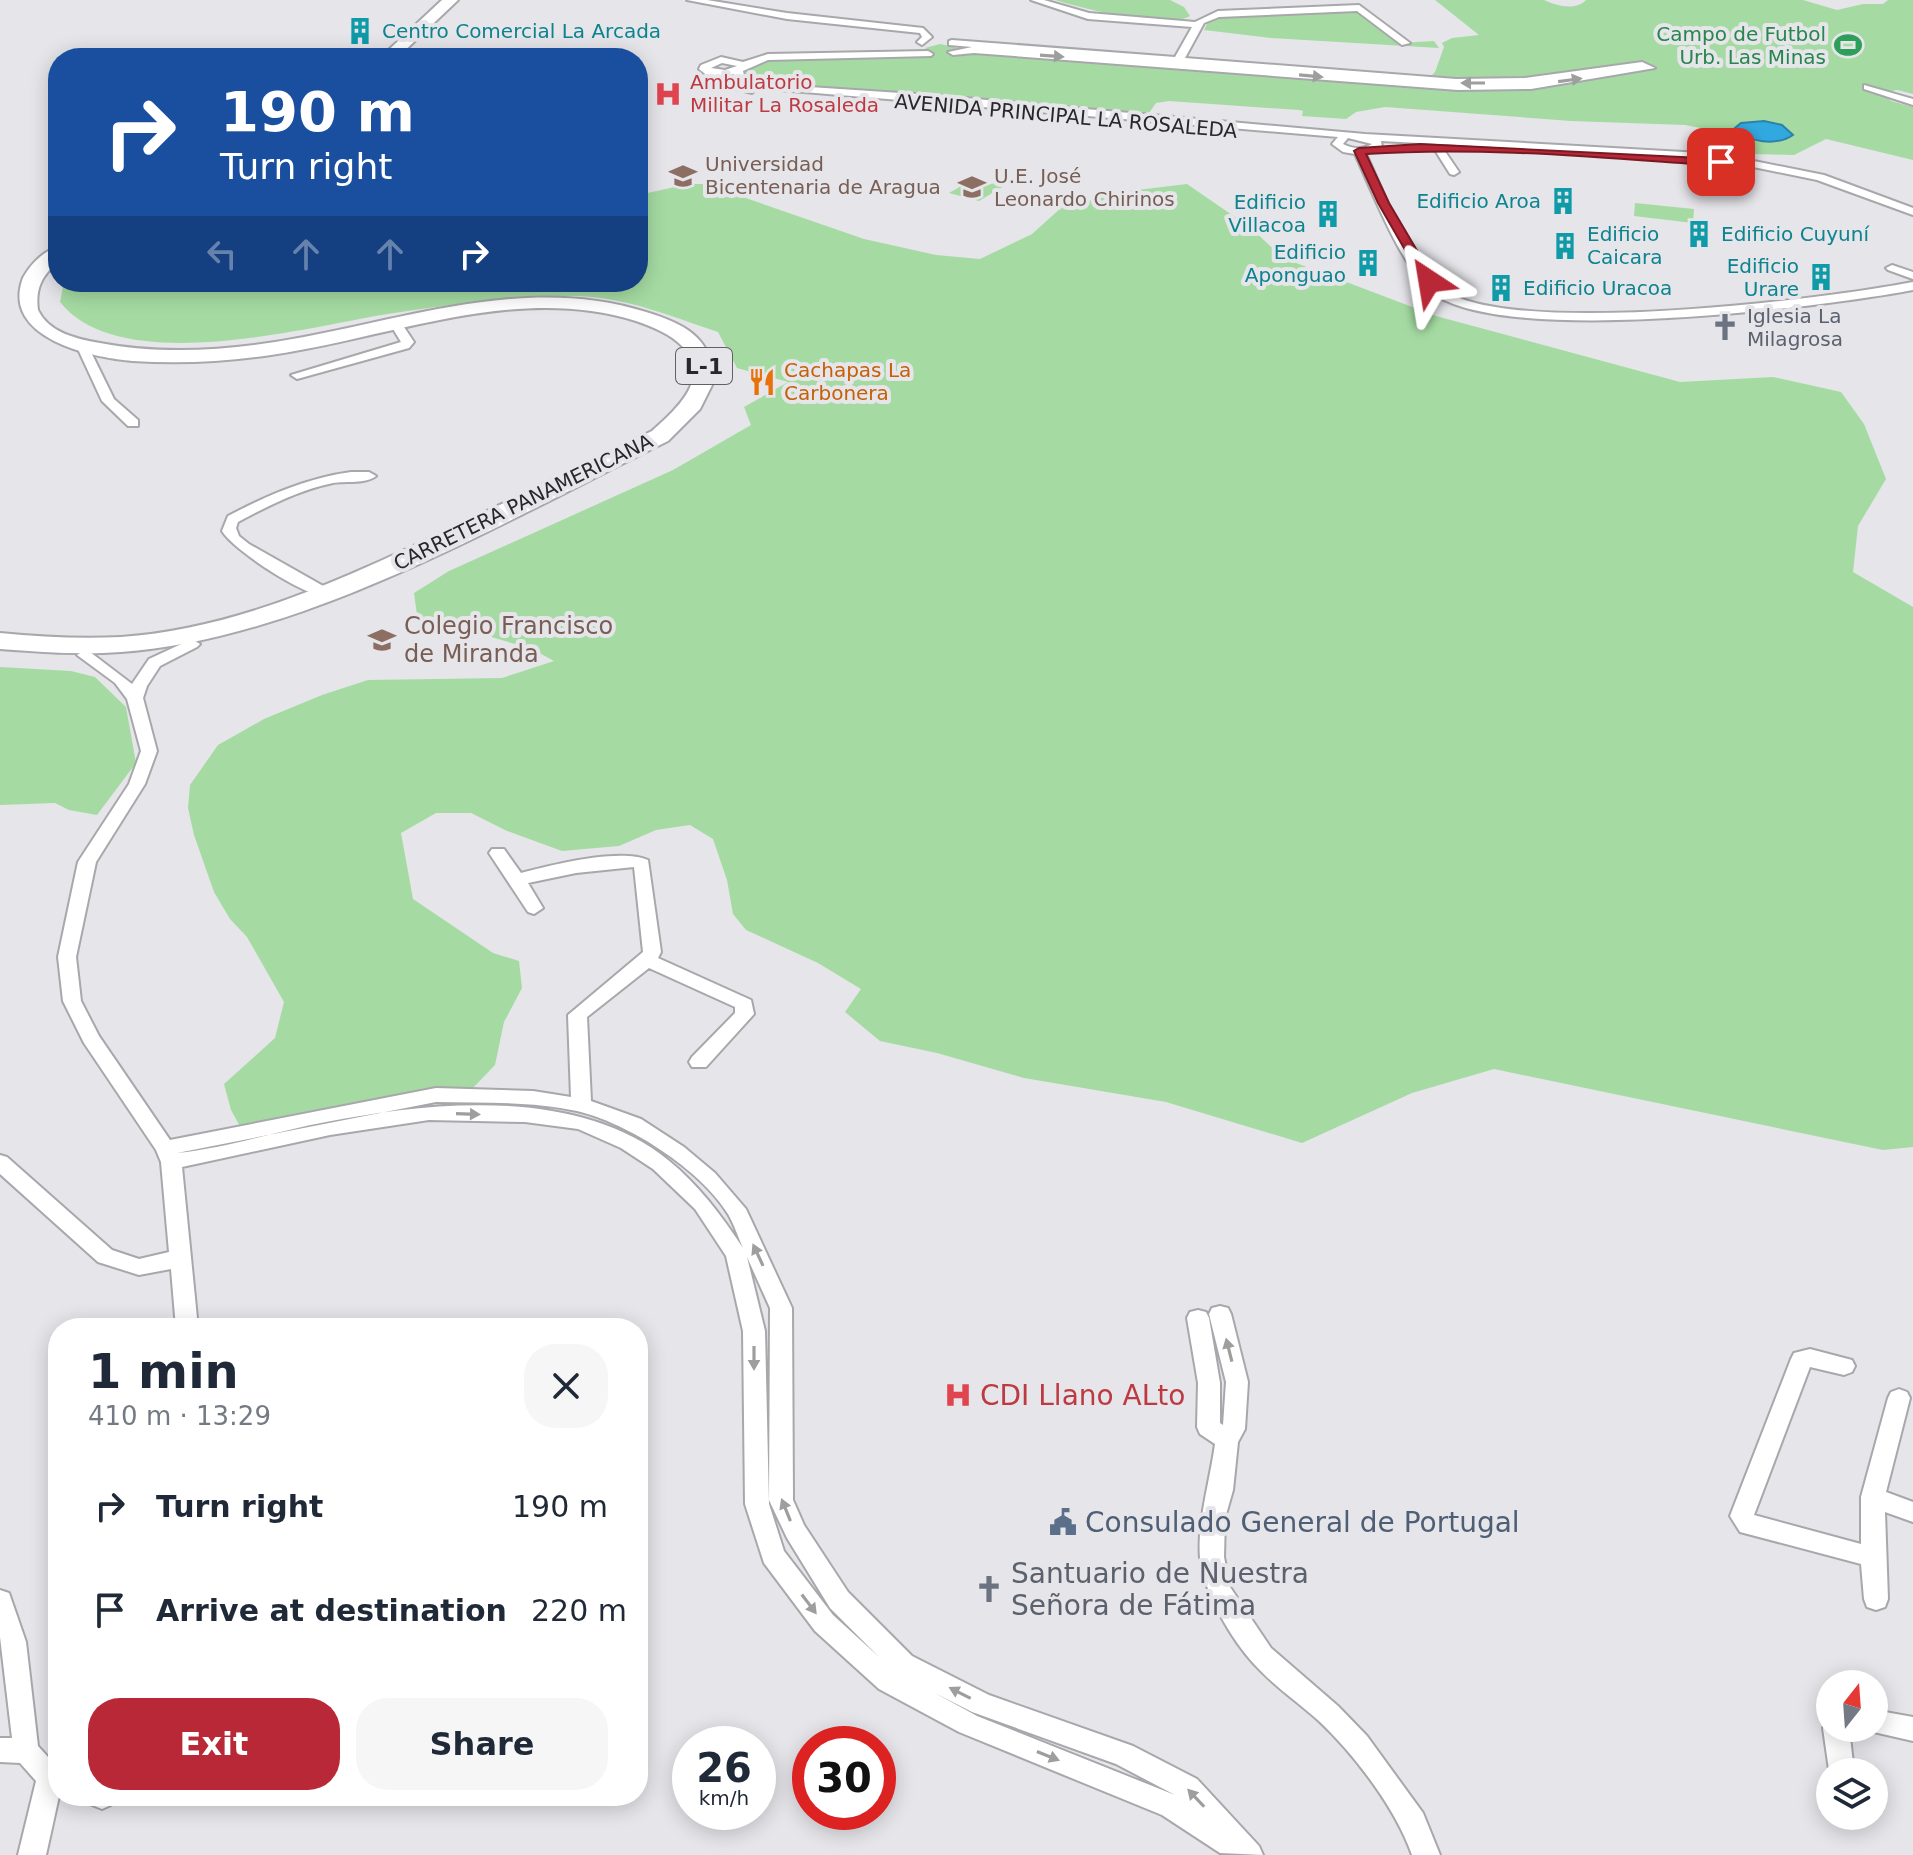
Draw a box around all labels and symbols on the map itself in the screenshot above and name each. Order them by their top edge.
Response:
building icon: Centro Comercial La Arcada [345,16,375,46]
place label: Centro Comercial La Arcada [382,19,661,43]
place label: Campo de Futbol Urb. Las Minas [1656,22,1826,69]
sports icon: Campo de Futbol Urb. Las Minas [1833,30,1863,60]
one-way arrow [1040,50,1065,63]
one-way arrow [1299,69,1324,82]
place label: Ambulatorio Militar La Rosaleda [690,70,879,117]
one-way arrow [1558,73,1583,86]
one-way arrow [1460,76,1485,89]
hospital icon: Ambulatorio Militar La Rosaleda [653,79,683,109]
street label: AVENIDA PRINCIPAL LA ROSALEDA [894,89,1239,143]
pin [1687,128,1755,196]
place label: Universidad Bicentenaria de Aragua [705,152,941,199]
school or university icon: Universidad Bicentenaria de Aragua [668,161,698,191]
place label: U.E. José Leonardo Chirinos [994,164,1175,211]
school or university icon: U.E. José Leonardo Chirinos [957,172,987,202]
building icon: Edificio Aroa [1548,186,1578,216]
place label: Edificio Aroa [1416,189,1541,213]
place label: Edificio Villacoa [1228,190,1306,237]
building icon: Edificio Villacoa [1313,199,1343,229]
building icon: Edificio Cuyuní [1684,219,1714,249]
place label: Edificio Caicara [1587,222,1663,269]
place label: Edificio Cuyuní [1721,222,1870,246]
building icon: Edificio Caicara [1550,231,1580,261]
position arrow [1387,239,1471,323]
place label: Edificio Aponguao [1245,240,1346,287]
building icon: Edificio Aponguao [1353,248,1383,278]
place label: Edificio Urare [1727,254,1799,301]
building icon: Edificio Urare [1806,262,1836,292]
building icon: Edificio Uracoa [1486,273,1516,303]
place label: Edificio Uracoa [1523,276,1672,300]
place label: Iglesia La Milagrosa [1747,304,1843,351]
church icon: Iglesia La Milagrosa [1710,312,1740,342]
road number: L-1 [676,348,732,384]
place label: Cachapas La Carbonera [784,358,911,405]
restaurant icon: Cachapas La Carbonera [747,367,777,397]
street label: CARRETERA PANAMERICANA [390,429,657,575]
place label: Colegio Francisco de Miranda [404,612,613,668]
school or university icon: Colegio Francisco de Miranda [367,625,397,655]
one-way arrow [456,1108,481,1120]
one-way arrow [751,1244,765,1267]
one-way arrow [1222,1338,1234,1363]
one-way arrow [748,1346,760,1371]
place label: CDI Llano ALto [980,1379,1185,1412]
hospital icon: CDI Llano ALto [943,1380,973,1410]
one-way arrow [779,1497,792,1521]
place label: Consulado General de Portugal [1085,1506,1520,1539]
public building icon: Consulado General de Portugal [1048,1507,1078,1537]
place label: Santuario de Nuestra Señora de Fátima [1011,1557,1309,1622]
church icon: Santuario de Nuestra Señora de Fátima [974,1574,1004,1604]
one-way arrow [801,1593,817,1614]
north arrow [1816,1670,1888,1742]
one-way arrow [949,1687,972,1700]
speed limit sign: 30 [792,1726,896,1830]
one-way arrow [1036,1750,1060,1763]
one-way arrow [1188,1789,1206,1808]

